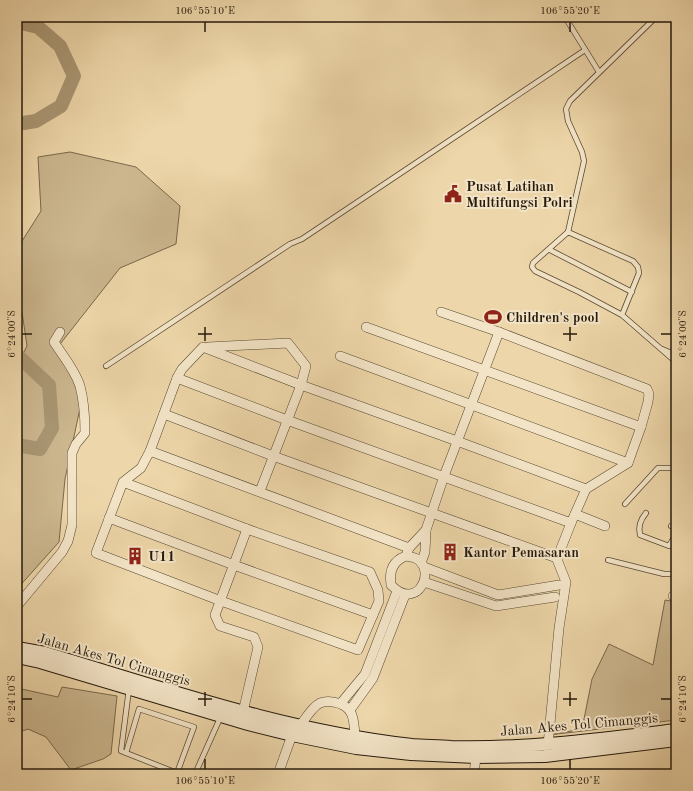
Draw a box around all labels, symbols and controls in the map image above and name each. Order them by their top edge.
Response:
text: 106°55'10"E [175,6,235,16]
text: 106°55'20"E [540,6,600,16]
place label: Pusat Latihan Multifungsi Polri [466,180,573,210]
public building icon: Pusat Latihan Multifungsi Polri [443,184,463,204]
sports icon: Children's pool [483,307,503,327]
text: 6°24'00"S [7,310,17,358]
text: 6°24'00"S [678,310,688,358]
place label: Children's pool [506,311,599,325]
building icon: Kantor Pemasaran [440,542,460,562]
building icon: U11 [125,546,145,566]
place label: Kantor Pemasaran [463,546,579,560]
place label: U11 [148,550,175,564]
street label: Jalan Akes Tol Cimanggis [36,631,192,689]
text: 6°24'10"S [7,675,17,723]
text: 6°24'10"S [678,675,688,723]
street label: Jalan Akes Tol Cimanggis [500,711,659,739]
text: 106°55'10"E [175,776,235,786]
text: 106°55'20"E [540,776,600,786]

